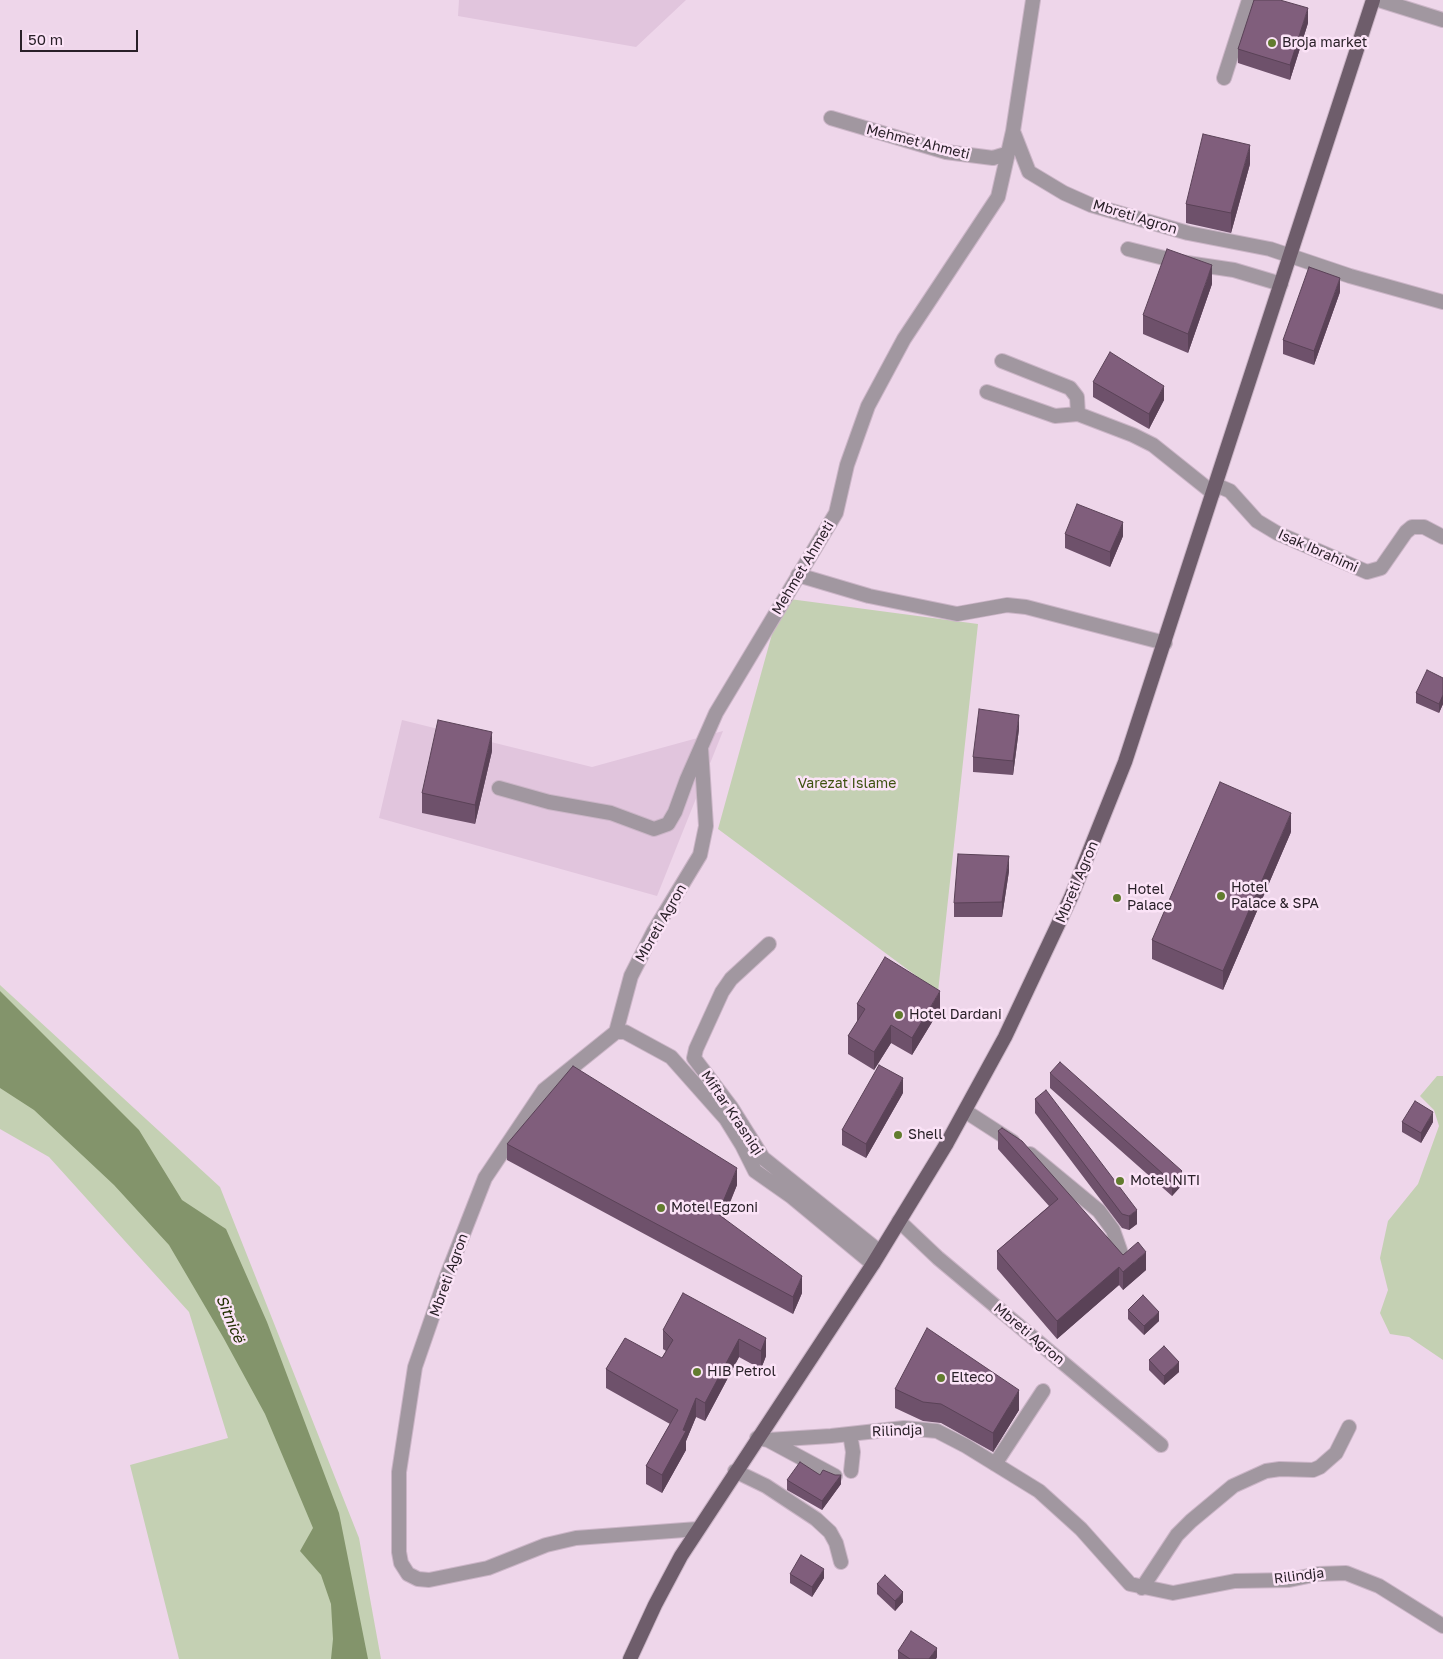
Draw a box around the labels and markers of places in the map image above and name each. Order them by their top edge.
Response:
place label: Broja market [1282,35,1367,51]
marker: Broja market [1266,37,1278,49]
place label: Hotel Palace & SPA [1231,880,1319,912]
place label: Hotel Palace [1127,882,1172,914]
marker: Hotel Palace & SPA [1215,890,1227,902]
marker: Hotel Palace [1111,892,1123,904]
place label: Hotel Dardani [909,1007,1002,1023]
marker: Hotel Dardani [893,1009,905,1021]
place label: Shell [908,1127,943,1143]
marker: Shell [892,1129,904,1141]
place label: Motel NITI [1130,1173,1200,1189]
marker: Motel NITI [1114,1175,1126,1187]
place label: Motel Egzoni [671,1200,758,1216]
marker: Motel Egzoni [655,1202,667,1214]
place label: HIB Petrol [707,1364,776,1380]
marker: HIB Petrol [691,1366,703,1378]
place label: Elteco [951,1370,993,1386]
marker: Elteco [935,1372,947,1384]

